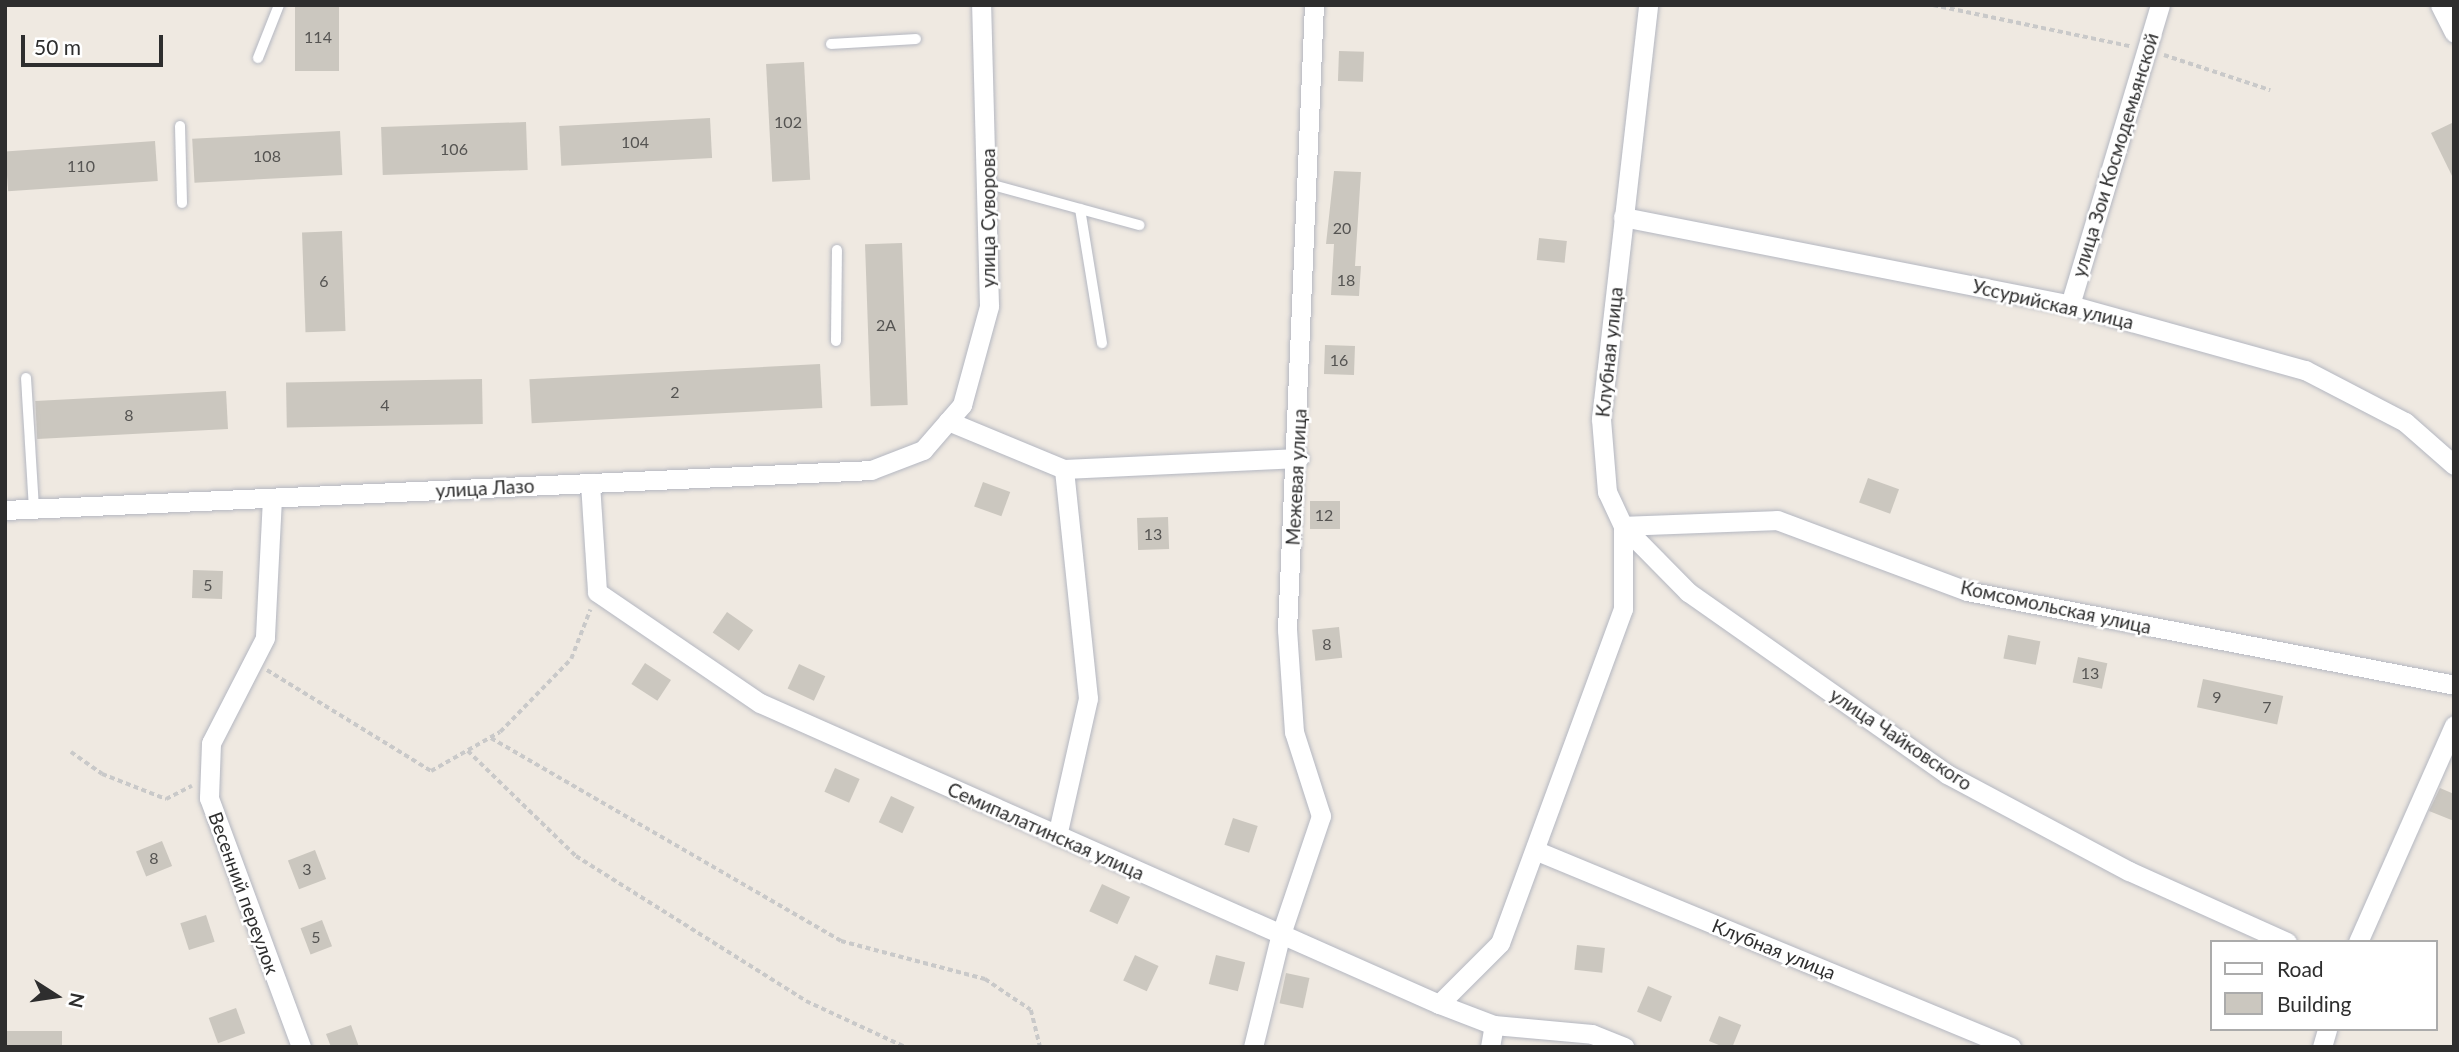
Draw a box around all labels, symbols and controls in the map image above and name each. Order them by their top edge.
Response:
scale bar [24,21,166,65]
house number: 114 [304,27,332,47]
street label: улица Зои Космодемьянской [2067,30,2163,280]
text: 50 m [34,34,81,59]
house number: 102 [774,112,802,132]
house number: 104 [621,132,649,152]
house number: 106 [440,139,468,159]
house number: 108 [253,146,281,166]
street label: улица Суворова [977,148,999,288]
house number: 110 [67,156,95,176]
house number: 20 [1333,218,1351,238]
house number: 18 [1337,270,1355,290]
house number: 6 [319,271,329,291]
street label: Уссурийская улица [1970,274,2136,334]
street label: Клубная улица [1591,286,1627,418]
house number: 2А [876,315,896,335]
house number: 16 [1330,350,1348,370]
house number: 2 [670,382,680,402]
house number: 4 [380,395,390,415]
house number: 8 [124,405,134,425]
street label: Межевая улица [1281,408,1311,546]
street label: улица Лазо [435,474,535,502]
house number: 12 [1315,505,1333,525]
house number: 13 [1144,524,1162,544]
house number: 5 [203,575,213,595]
street label: Комсомольская улица [1959,576,2153,638]
house number: 8 [1322,634,1332,654]
house number: 13 [2081,663,2099,683]
street label: улица Чайковского [1826,683,1976,795]
house number: 9 [2212,687,2222,707]
house number: 7 [2262,697,2272,717]
street label: Семипалатинская улица [944,777,1148,885]
street label: Весенний переулок [204,809,284,977]
house number: 8 [149,848,159,868]
house number: 3 [302,859,312,879]
street label: Клубная улица [1709,914,1839,984]
house number: 5 [311,927,321,947]
legend [2210,940,2438,1031]
text: Road [2277,956,2324,981]
north arrow [21,961,91,1031]
text: N [64,991,90,1010]
text: Building [2277,991,2352,1016]

